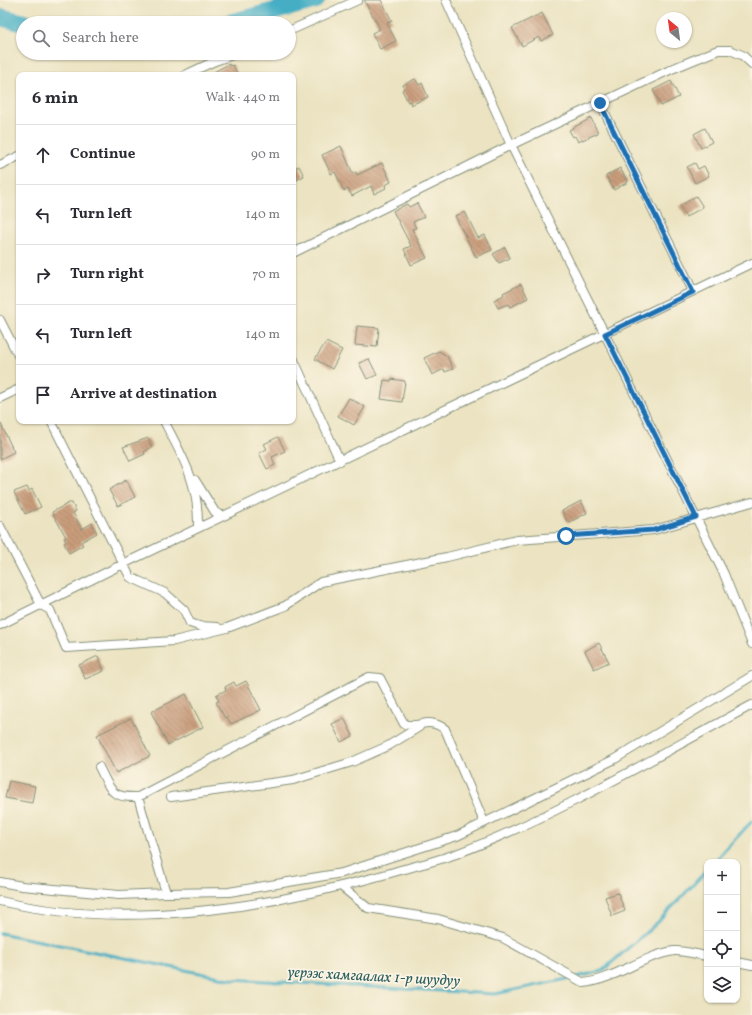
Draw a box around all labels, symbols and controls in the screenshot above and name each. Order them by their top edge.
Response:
north arrow [656,12,692,48]
search box [16,16,296,60]
icon: search [30,27,52,49]
text: Search here [62,28,139,49]
text: 6 min [32,87,78,110]
text: Walk · 440 m [205,89,280,107]
route end [591,94,609,112]
icon: ahead [32,144,54,166]
text: Continue [70,144,135,165]
text: 90 m [251,146,280,164]
icon: left [32,204,54,226]
text: Turn left [70,204,132,225]
text: 140 m [246,206,280,224]
icon: right [32,264,54,286]
text: Turn right [70,264,144,285]
text: 70 m [252,266,280,284]
icon: left [32,324,54,346]
text: Turn left [70,324,132,345]
text: 140 m [246,326,280,344]
icon: arrive [32,384,54,406]
text: Arrive at destination [70,384,217,405]
route start [557,527,575,545]
map controls [704,859,740,1003]
button: + [704,859,740,895]
button: − [704,895,740,931]
button: locate [704,931,740,967]
water label: үерээс хамгаалах 1-р шуудуу [287,962,461,993]
button: layers [704,967,740,1003]

